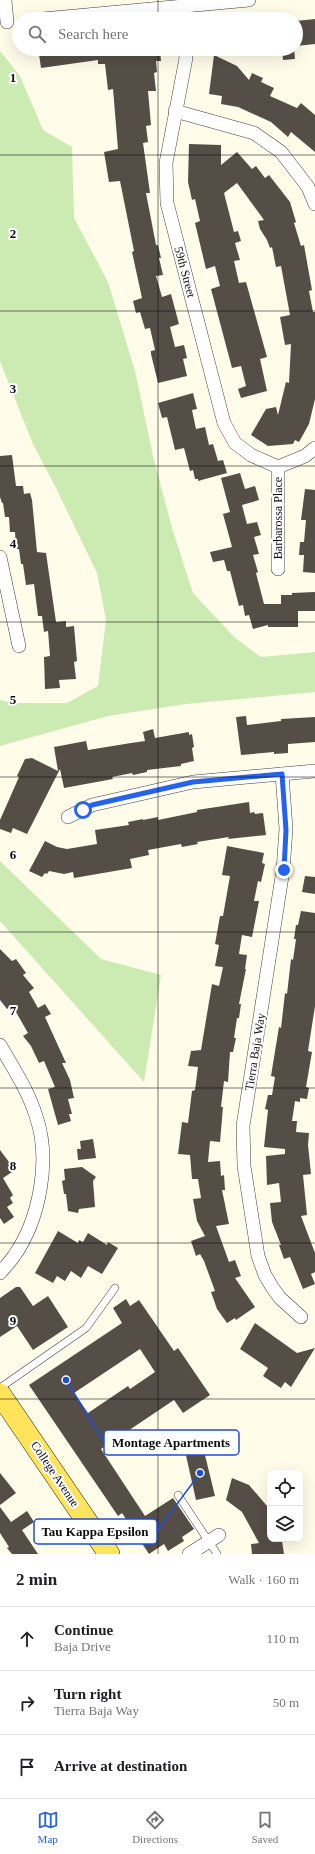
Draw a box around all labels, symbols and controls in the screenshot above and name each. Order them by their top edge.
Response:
search box [12,12,303,56]
icon: search [26,23,48,45]
text: Search here [58,26,128,42]
text: 1 [10,70,16,85]
text: 2 [10,226,16,241]
street label: 59th Street [171,245,199,300]
text: 3 [10,381,17,396]
street label: Barbarossa Place [271,477,285,559]
text: 4 [10,536,17,551]
text: 5 [10,692,17,707]
route start [74,801,92,819]
text: 6 [10,847,17,862]
route end [275,861,293,879]
text: 7 [10,1003,17,1018]
street label: Tierra Baja Way [242,1012,268,1092]
text: 8 [10,1158,17,1173]
text: 9 [10,1313,17,1328]
callout: Montage Apartments [104,1430,239,1455]
text: Montage Apartments [112,1435,230,1450]
street label: College Avenue [28,1439,82,1509]
map controls [267,1470,303,1542]
button: locate [267,1470,303,1506]
button: layers [267,1506,303,1542]
callout: Tau Kappa Epsilon [34,1519,157,1544]
text: Tau Kappa Epsilon [41,1524,149,1539]
text: 2 min [16,1570,57,1589]
text: Walk · 160 m [228,1572,299,1587]
text: Continue [54,1622,113,1638]
icon: ahead [16,1628,38,1650]
text: 110 m [267,1631,299,1646]
text: Baja Drive [54,1639,111,1654]
text: Turn right [54,1686,121,1702]
icon: right [16,1692,38,1714]
text: 50 m [273,1695,299,1710]
text: Tierra Baja Way [54,1703,139,1718]
icon: arrive [16,1756,38,1778]
text: Arrive at destination [54,1758,187,1774]
tab: Map [37,1809,59,1845]
tab: Directions [132,1809,178,1845]
tab: Saved [251,1809,278,1845]

